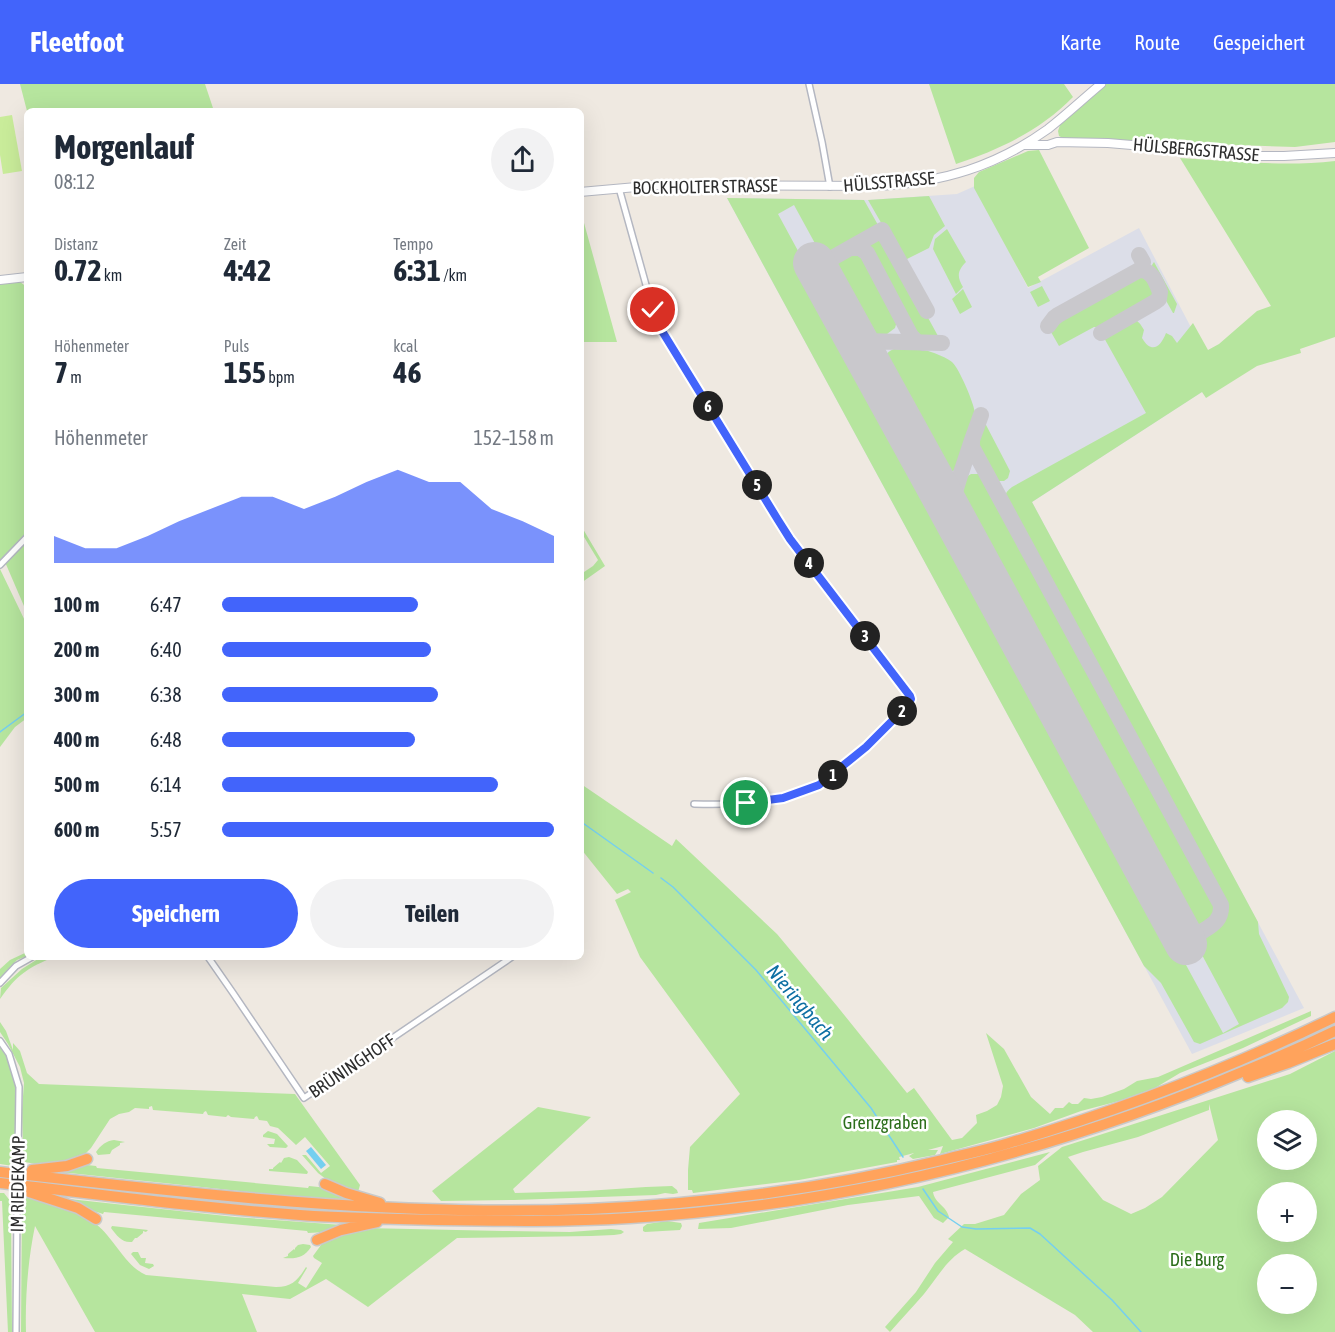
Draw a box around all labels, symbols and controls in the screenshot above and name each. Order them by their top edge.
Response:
text: Fleetfoot [30,26,124,58]
text: Karte [1060,30,1101,54]
text: Route [1134,30,1180,54]
text: Gespeichert [1213,30,1305,54]
text: Morgenlauf [54,128,194,166]
button: share [491,128,554,191]
street label: HÜLSBERGSTRASSE [1132,134,1260,165]
street label: HÜLSSTRASSE [842,167,936,196]
text: 08:12 [54,170,95,193]
street label: BOCKHOLTER STRASSE [632,175,778,198]
text: Distanz [54,235,98,253]
text: Zeit [224,235,246,253]
text: Tempo [393,235,433,253]
text: 0.72 [54,253,102,287]
text: 4:42 [224,253,271,287]
text: 6:31 [393,253,441,287]
text: km [102,266,122,284]
text: /km [441,266,467,284]
pin [627,284,678,335]
icon: check [636,293,669,326]
text: Höhenmeter [54,337,129,355]
text: Puls [224,337,249,355]
text: kcal [393,337,418,355]
text: 7 [54,355,68,389]
text: 155 [224,355,266,389]
text: 46 [393,355,422,389]
text: m [68,368,82,386]
text: bpm [266,368,295,386]
pin: 6 [693,391,723,421]
text: 6 [704,397,712,415]
text: Höhenmeter [54,426,148,449]
text: 152–158 m [473,426,554,449]
pin: 5 [742,470,772,500]
text: 5 [753,476,761,494]
pin: 4 [794,548,824,578]
text: 4 [805,554,813,572]
text: 100 m [54,593,99,616]
text: 6:47 [150,593,182,616]
pin: 3 [850,621,880,651]
text: 3 [861,627,869,645]
text: 200 m [54,638,99,661]
text: 6:40 [150,638,182,661]
text: 300 m [54,683,99,706]
text: 6:38 [150,683,182,706]
pin: 2 [887,696,917,726]
text: 2 [898,702,906,720]
text: 400 m [54,728,99,751]
text: 6:48 [150,728,182,751]
pin: 1 [818,760,848,790]
text: 1 [829,766,837,784]
text: 500 m [54,773,99,796]
text: 6:14 [150,773,182,796]
pin [720,777,771,828]
icon: arrive [729,786,762,819]
text: 600 m [54,818,99,841]
text: 5:57 [150,818,182,841]
button: Speichern [54,879,298,948]
button: Teilen [310,879,554,948]
water label: Nieringbach [762,959,839,1044]
street label: BRÜNINGHOFF [305,1029,399,1102]
map controls [1257,1110,1317,1314]
button: layers [1257,1110,1317,1170]
park label: Grenzgraben [843,1112,927,1133]
street label: IM RIEDEKAMP [6,1135,29,1232]
button: + [1257,1182,1317,1242]
park label: Die Burg [1170,1249,1225,1270]
button: − [1257,1254,1317,1314]

